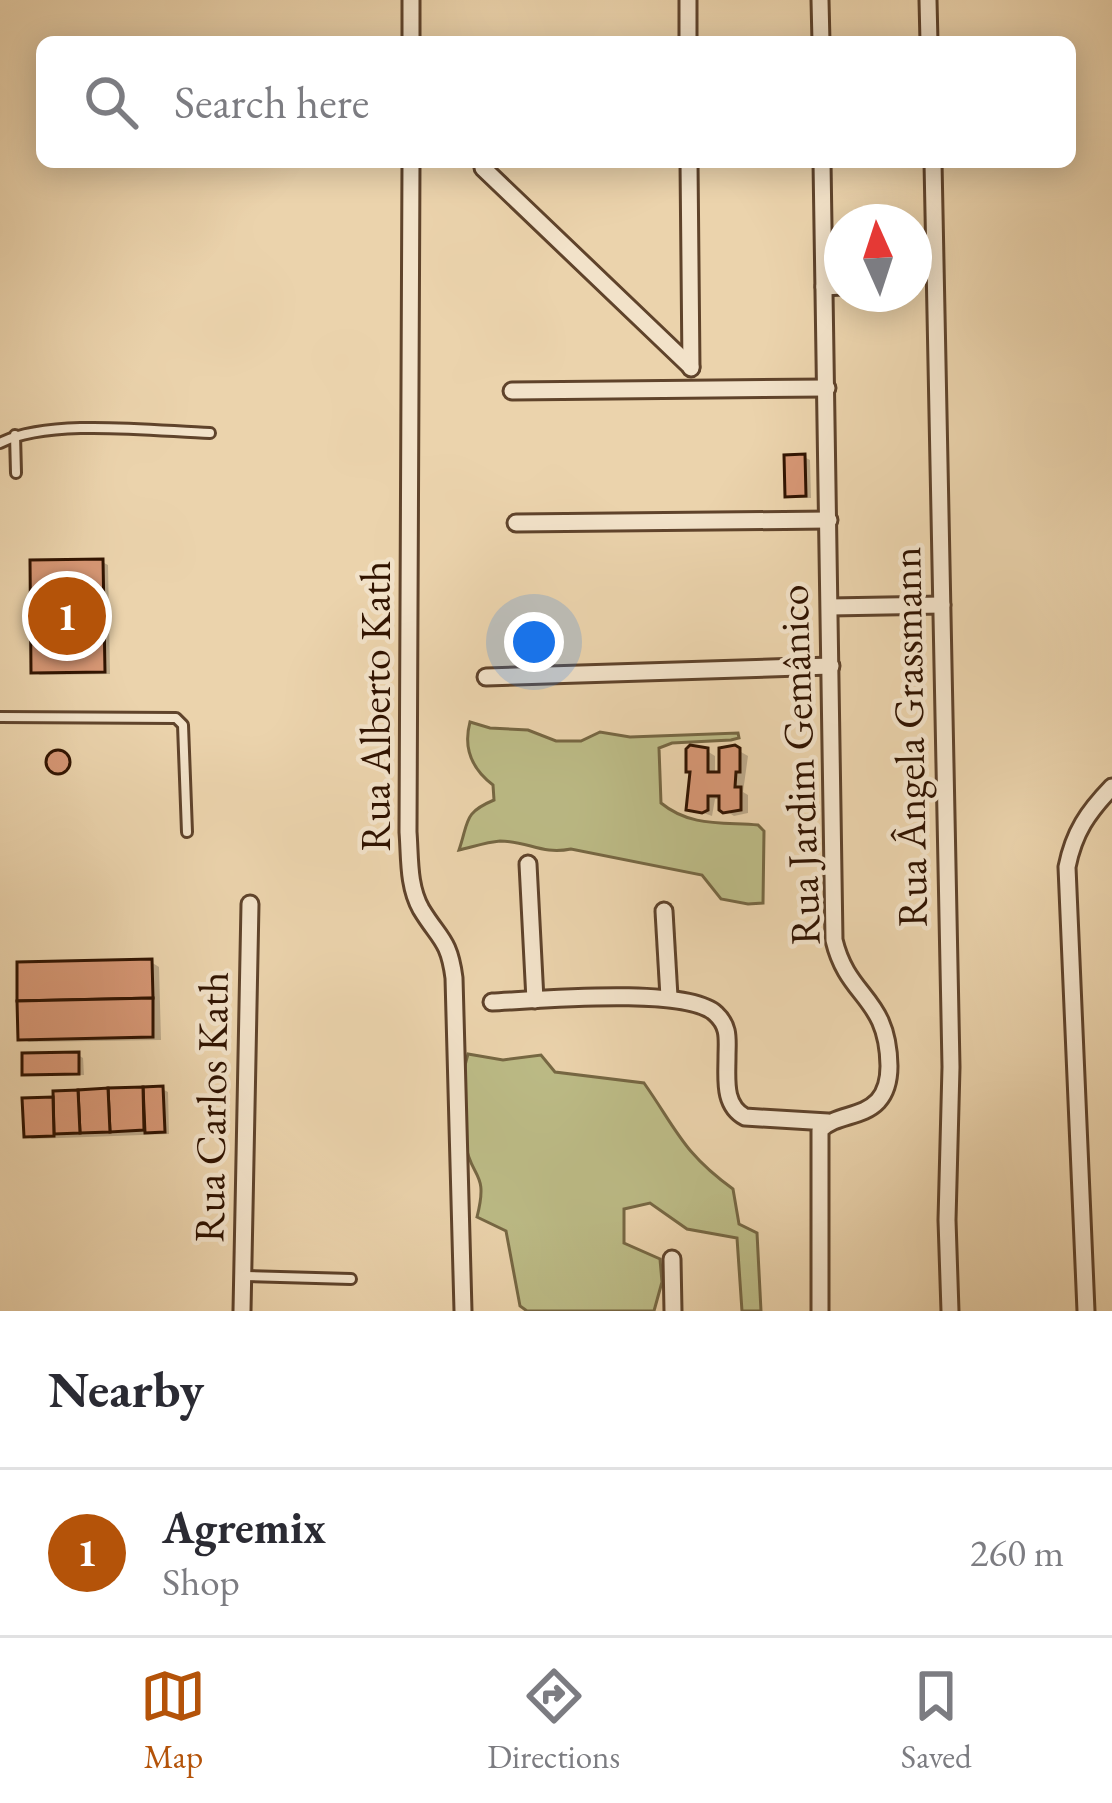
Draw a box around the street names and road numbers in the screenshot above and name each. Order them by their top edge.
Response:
street label: Rua Ângela Grassmann [878,546,940,928]
street label: Rua Alberto Kath [348,561,403,851]
street label: Rua Jardim Gemânico [765,584,833,946]
street label: Rua Carlos Kath [181,971,241,1243]

